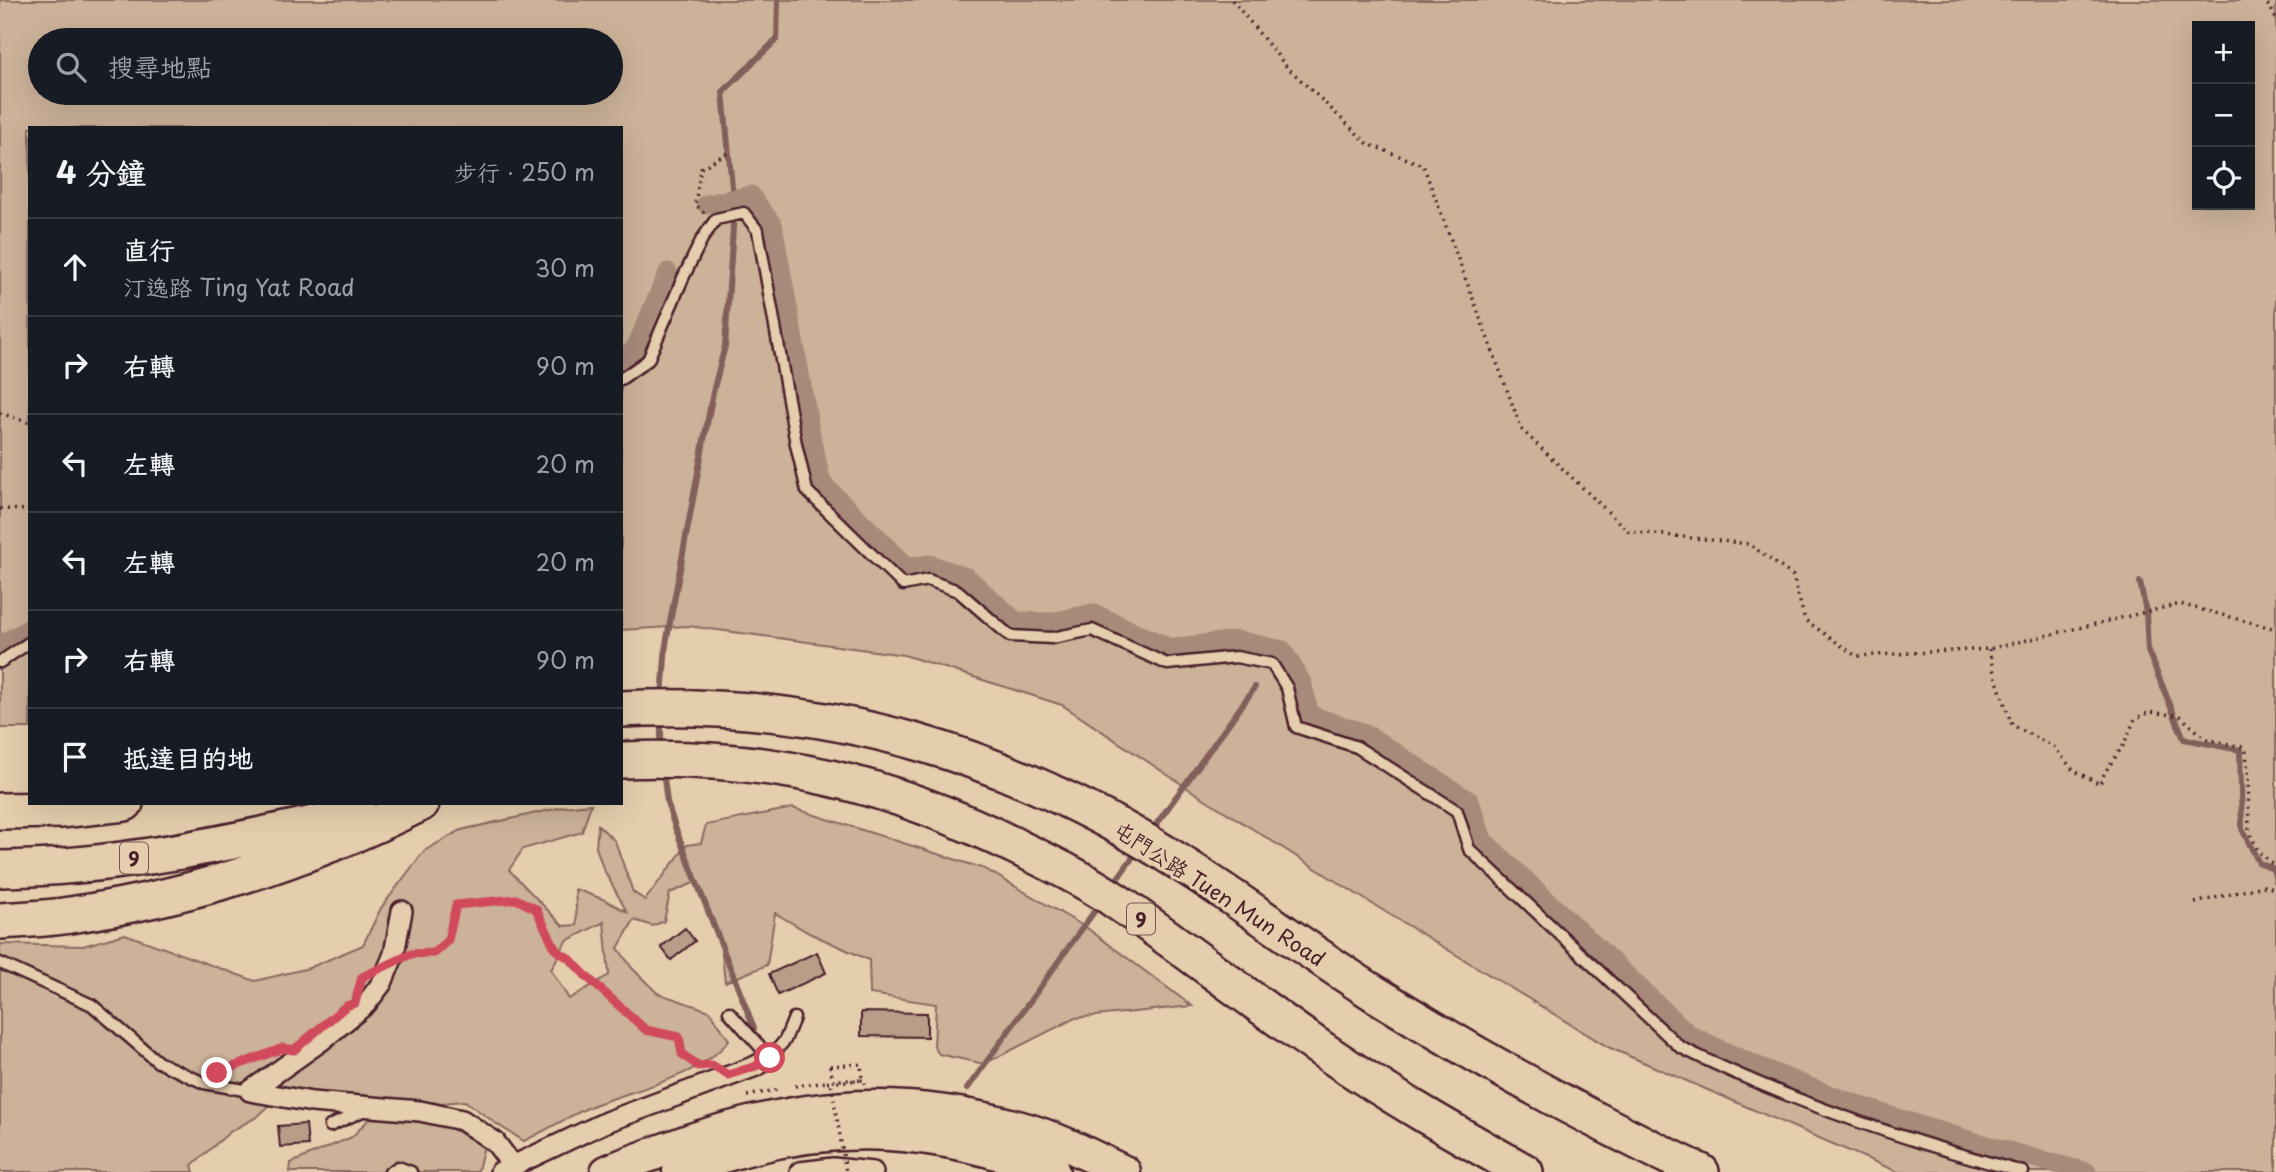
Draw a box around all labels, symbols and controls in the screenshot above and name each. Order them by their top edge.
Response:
map controls [2192,21,2255,210]
button: + [2192,21,2255,84]
search box [28,28,623,105]
text: 搜尋地點 [108,47,212,86]
icon: search [52,48,90,86]
button: − [2192,84,2255,147]
button: locate [2192,147,2255,210]
text: 4 分鐘 [56,149,146,194]
text: 步行 · 250 m [454,154,595,189]
text: 直行 [123,230,175,269]
icon: ahead [56,248,94,286]
text: 30 m [534,250,595,285]
text: 汀逸路 Ting Yat Road [123,269,355,304]
icon: right [56,346,94,384]
text: 右轉 [123,346,175,385]
text: 90 m [536,348,595,383]
icon: left [56,444,94,482]
text: 左轉 [123,444,175,483]
text: 20 m [536,446,595,481]
icon: left [56,542,94,580]
text: 左轉 [123,542,175,581]
text: 20 m [536,544,595,579]
icon: right [56,640,94,678]
text: 右轉 [123,640,175,679]
text: 90 m [536,642,595,677]
icon: arrive [56,738,94,776]
text: 抵達目的地 [123,738,253,777]
street label: 屯門公路 Tuen Mun Road [1108,812,1332,974]
road number: 9 [120,842,148,874]
road number: 9 [1127,903,1155,934]
route start [754,1042,785,1073]
route end [201,1057,232,1088]

